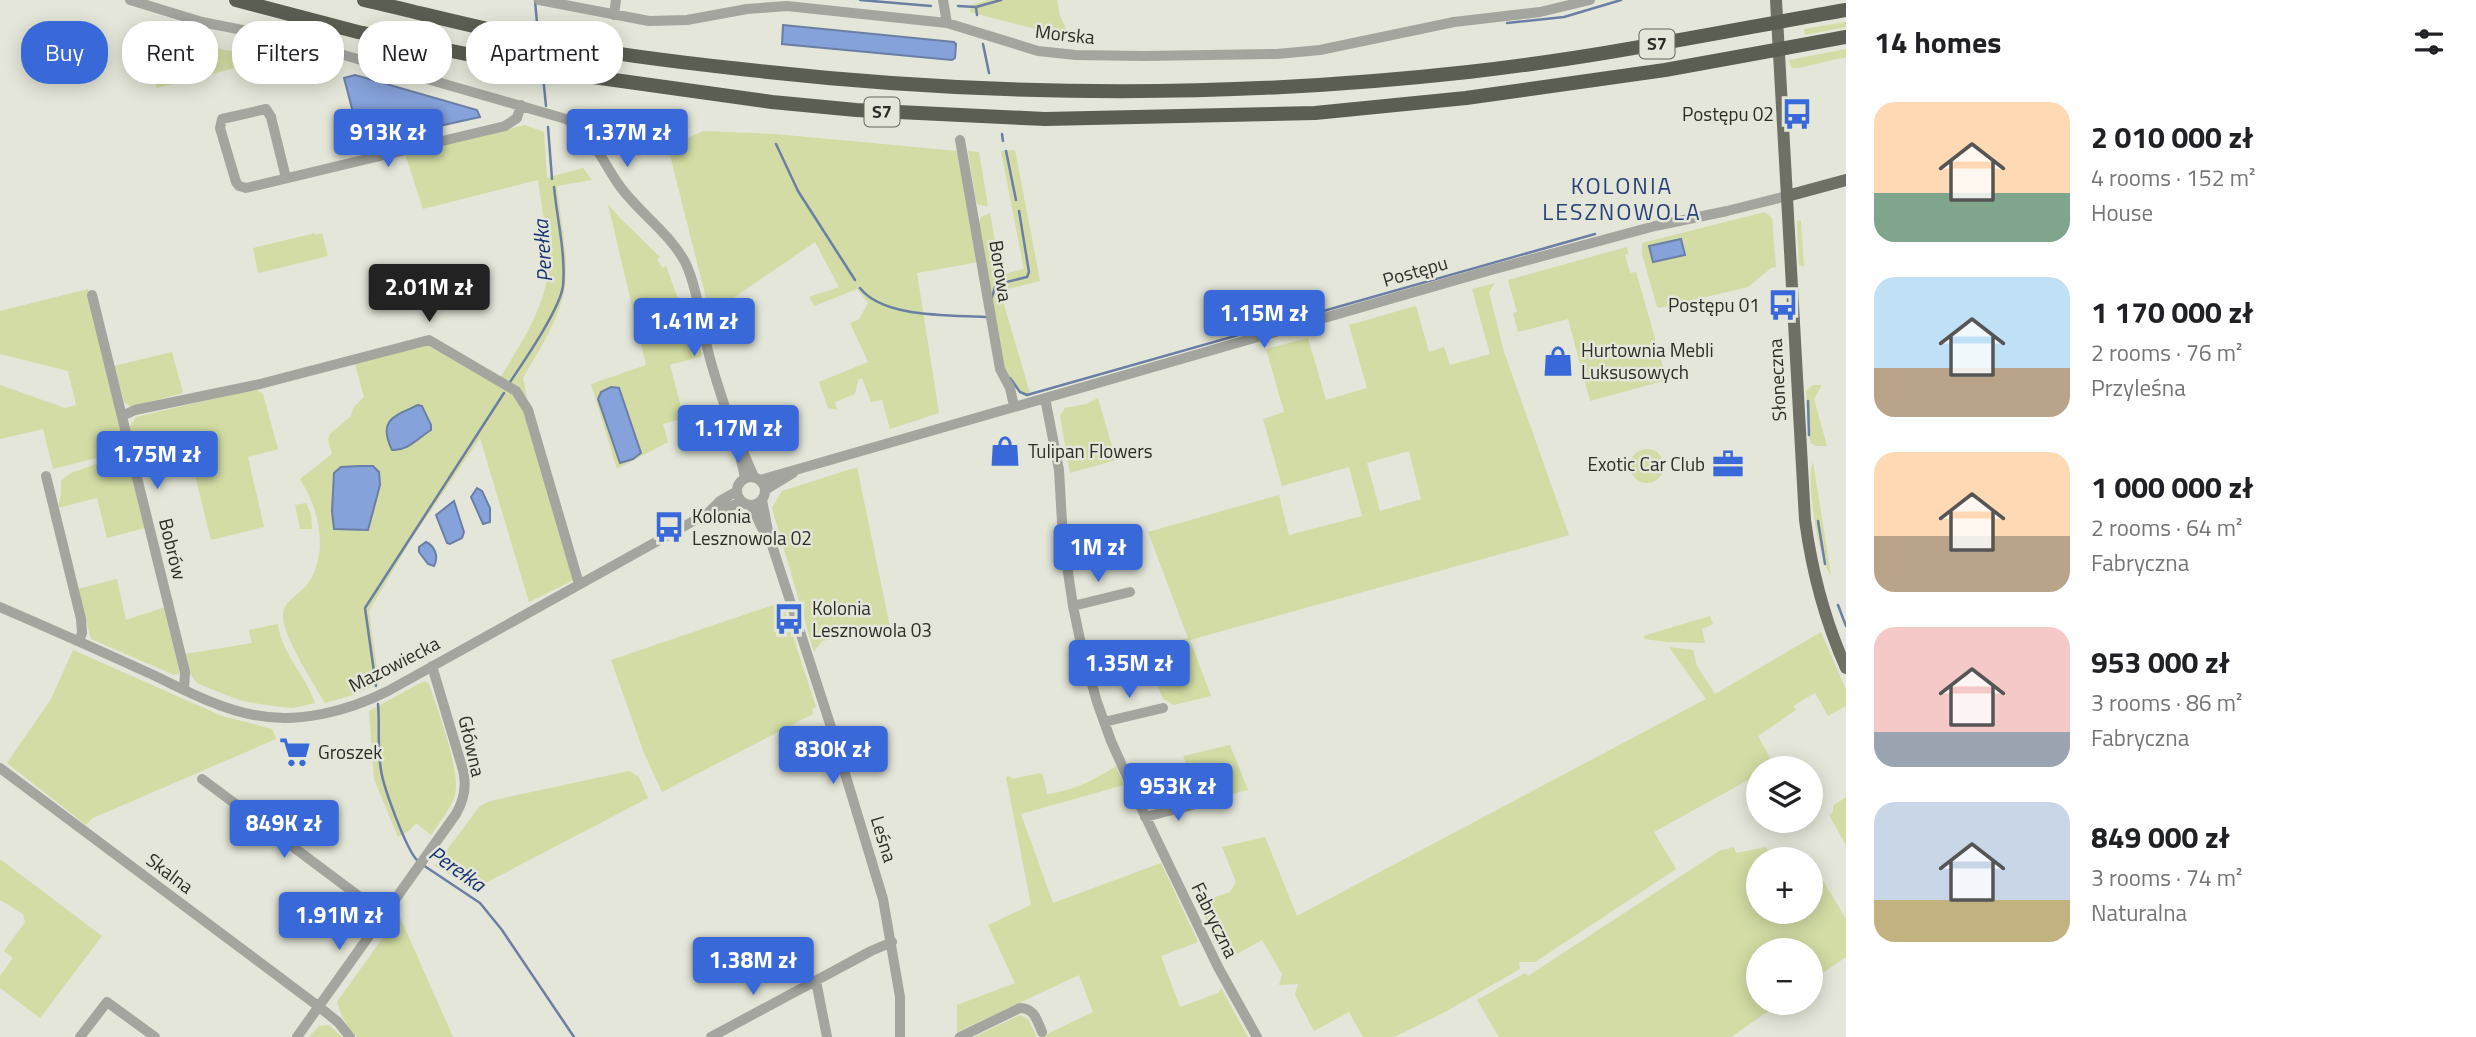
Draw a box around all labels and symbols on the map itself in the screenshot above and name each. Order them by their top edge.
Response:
street label: Morska [1034,16,1097,51]
road number: S7 [1640,29,1674,58]
bus stop icon: Postępu 02 [1780,97,1814,131]
road number: S7 [864,98,900,127]
place label: Postępu 02 [1682,99,1774,128]
pin: 913K zł [323,110,453,169]
pin: 1.37M zł [555,110,699,169]
district label: KOLONIA LESZNOWOLA [1542,168,1702,229]
water label: Perełka [524,217,560,283]
street label: Borowa [982,238,1021,304]
street label: Postępu [1379,247,1451,294]
pin: 2.01M zł [357,264,501,324]
bus stop icon: Postępu 01 [1766,288,1800,322]
pin: 1.15M zł [1192,290,1336,350]
place label: Postępu 01 [1668,290,1760,319]
pin: 1.41M zł [622,298,766,358]
place label: Hurtownia Mebli Luksusowych [1581,335,1714,386]
street label: Słoneczna [1760,338,1793,422]
shop icon: Hurtownia Mebli Luksusowych [1541,344,1575,378]
pin: 1.17M zł [666,406,810,465]
pin: 1.75M zł [85,432,229,491]
shop icon: Tulipan Flowers [988,434,1022,468]
place label: Tulipan Flowers [1028,436,1153,465]
office icon: Exotic Car Club [1711,447,1745,481]
place label: Exotic Car Club [1587,449,1705,478]
place label: Kolonia Lesznowola 02 [692,501,812,552]
bus stop icon: Kolonia Lesznowola 02 [652,510,686,544]
street label: Bobrów [152,515,195,583]
pin: 1M zł [1049,524,1147,584]
place label: Kolonia Lesznowola 03 [812,593,932,644]
bus stop icon: Kolonia Lesznowola 03 [772,602,806,636]
street label: Mazowiecka [343,628,445,699]
pin: 1.35M zł [1057,640,1201,700]
street label: Główna [451,713,494,780]
pin: 830K zł [768,726,898,786]
supermarket icon: Groszek [278,735,312,769]
place label: Groszek [318,737,382,766]
pin: 953K zł [1113,764,1243,823]
pin: 849K zł [219,800,349,860]
street label: Leśna [864,812,905,866]
water label: Perełka [423,837,494,900]
street label: Skalna [140,845,201,900]
street label: Fabryczna [1185,877,1246,963]
pin: 1.91M zł [267,892,411,952]
pin: 1.38M zł [681,937,825,997]

